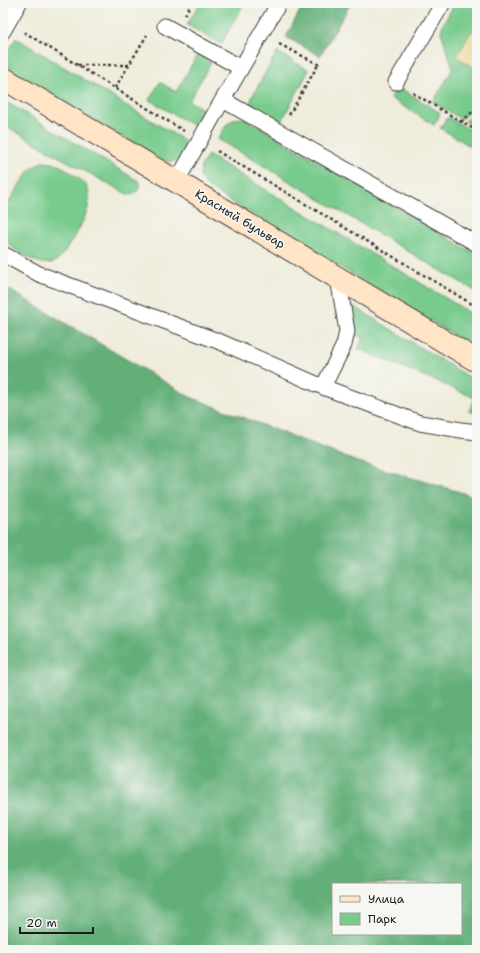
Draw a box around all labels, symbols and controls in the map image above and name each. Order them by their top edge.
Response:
street label: Красный бульвар [192,186,288,252]
legend [332,883,462,935]
text: Улица [368,891,405,907]
scale bar [20,909,93,935]
text: Парк [368,911,397,927]
text: 20 m [26,915,57,931]

